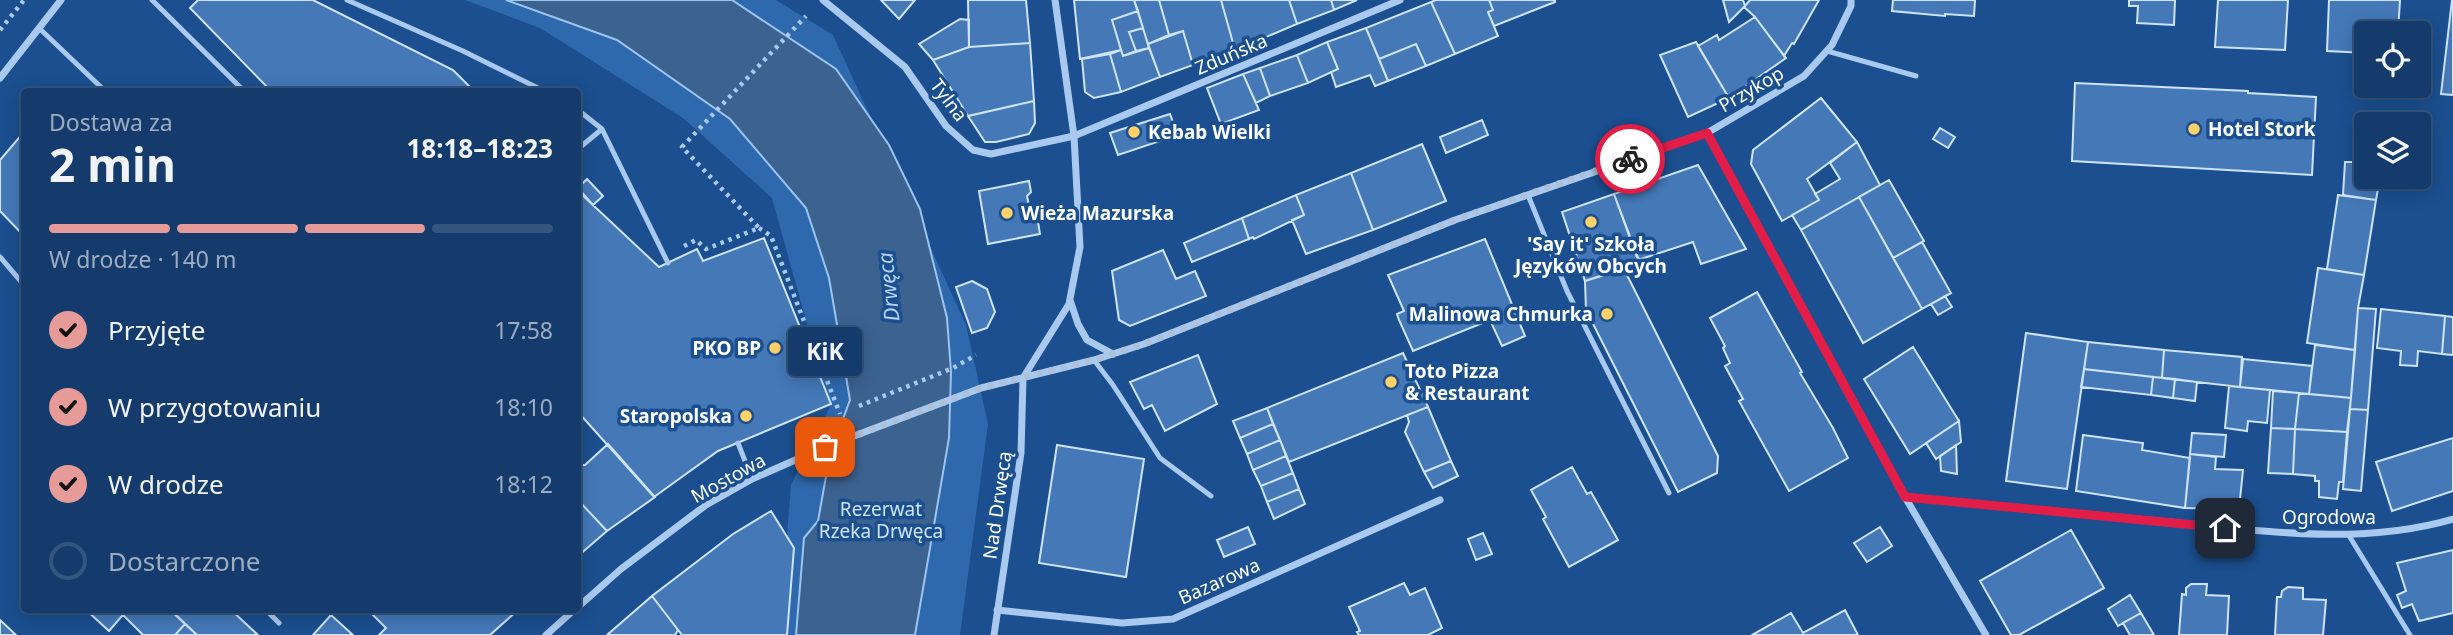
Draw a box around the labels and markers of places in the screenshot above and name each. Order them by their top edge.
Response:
place label: Hotel Stork [2208,116,2316,142]
place label: Kebab Wielki [1148,119,1271,145]
marker: Hotel Stork [2186,121,2202,137]
marker: Kebab Wielki [1126,124,1142,140]
place label: Wieża Mazurska [1021,200,1174,226]
marker: Wieża Mazurska [999,205,1015,221]
marker: 'Say it' Szkoła Języków Obcych [1583,214,1599,230]
place label: 'Say it' Szkoła Języków Obcych [1513,231,1667,279]
place label: Malinowa Chmurka [1409,301,1593,327]
marker: Malinowa Chmurka [1599,306,1615,322]
callout: KiK [788,328,862,377]
place label: PKO BP [693,335,761,361]
marker: PKO BP [767,340,783,356]
place label: Toto Pizza & Restaurant [1405,358,1530,406]
marker: Toto Pizza & Restaurant [1383,374,1399,390]
place label: Staropolska [620,403,732,429]
marker: Staropolska [738,408,754,424]
pin [795,417,855,477]
pin [2195,498,2255,558]

